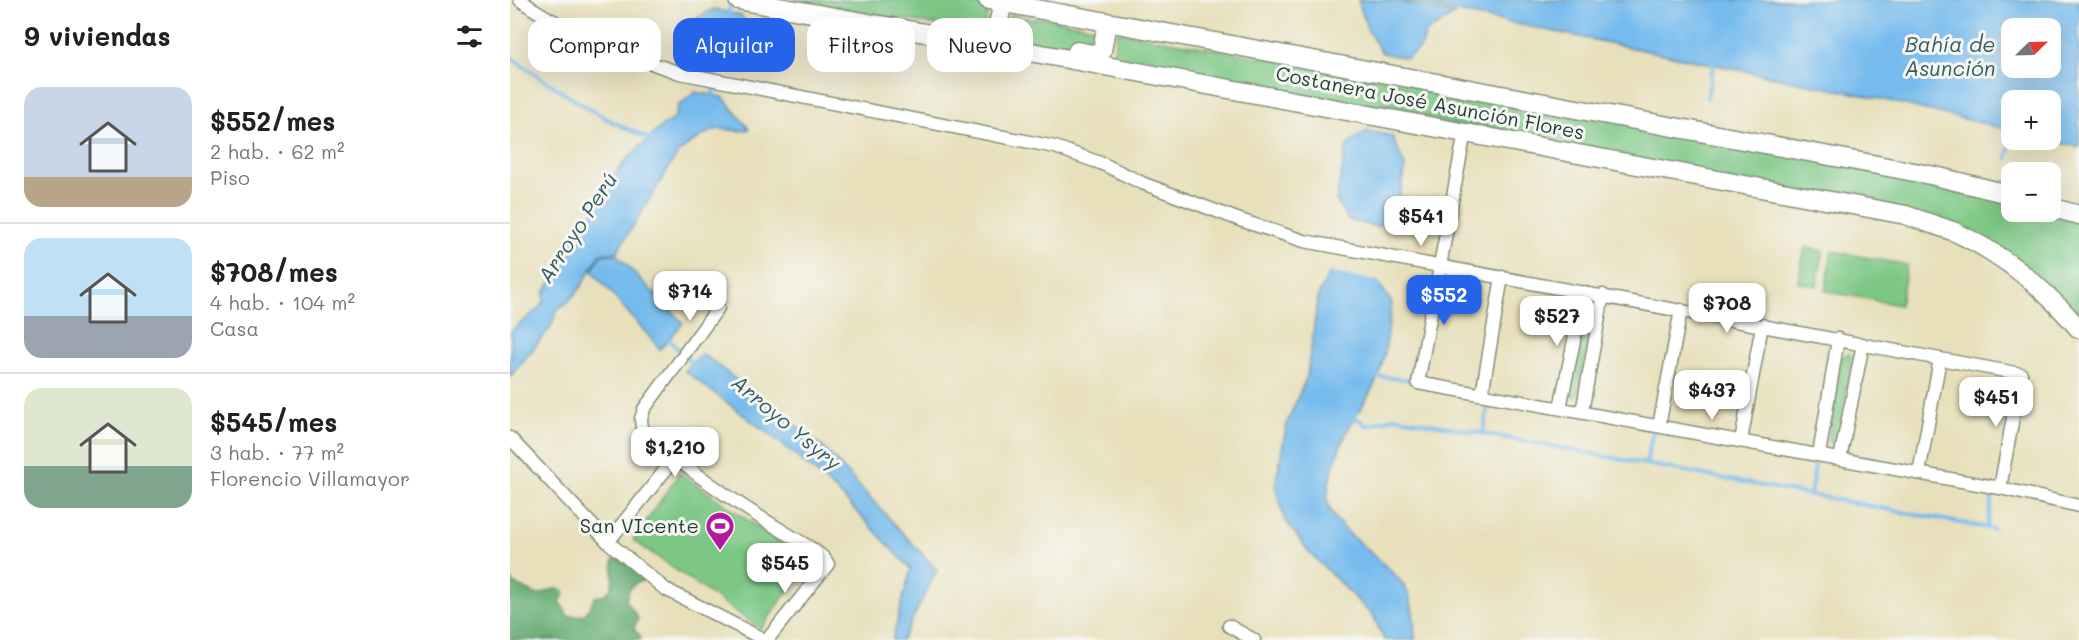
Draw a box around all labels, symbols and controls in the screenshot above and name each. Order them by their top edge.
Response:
chip: Comprar [528,18,661,72]
chip: Alquilar [673,18,795,72]
chip: Filtros [807,18,915,72]
chip: Nuevo [927,18,1033,72]
north arrow [2001,18,2061,78]
map controls [2001,18,2061,222]
text: 9 viviendas [24,19,171,53]
icon: filters [453,20,486,53]
water label: Bahía de Asunción [1905,30,1995,81]
street label: Costanera José Asunción Flores [1274,59,1587,145]
button: + [2001,90,2061,150]
text: $552/mes [210,104,335,138]
icon: home [72,111,144,183]
text: 2 hab. · 62 m² [210,138,345,164]
button: − [2001,162,2061,222]
text: Piso [210,164,250,190]
water label: Arroyo Perú [531,167,622,287]
pin: $541 [1385,196,1457,247]
text: $541 [1398,202,1444,228]
text: $708/mes [210,255,338,289]
icon: home [72,262,144,334]
pin: $714 [654,271,726,322]
pin: $552 [1408,275,1480,326]
text: $714 [667,277,713,303]
text: $552 [1421,281,1467,307]
pin: $708 [1691,283,1763,334]
text: 4 hab. · 104 m² [210,289,355,315]
text: $708 [1703,289,1751,315]
pin: $527 [1521,296,1593,347]
text: $527 [1534,302,1580,328]
text: Casa [210,315,259,341]
water label: Arroyo Ysyry [727,368,847,475]
pin: $437 [1676,370,1748,421]
text: $437 [1688,376,1736,402]
pin: $451 [1960,377,2032,428]
text: $451 [1973,383,2019,409]
text: $545/mes [210,405,337,439]
icon: home [72,412,144,484]
pin: $1,210 [626,427,724,478]
text: $1,210 [645,433,705,459]
text: 3 hab. · 77 m² [210,439,344,465]
text: Florencio Villamayor [210,465,410,491]
sports icon: San VIcente [704,510,736,552]
place label: San VIcente [580,512,699,538]
pin: $545 [749,543,821,594]
text: $545 [761,549,809,575]

